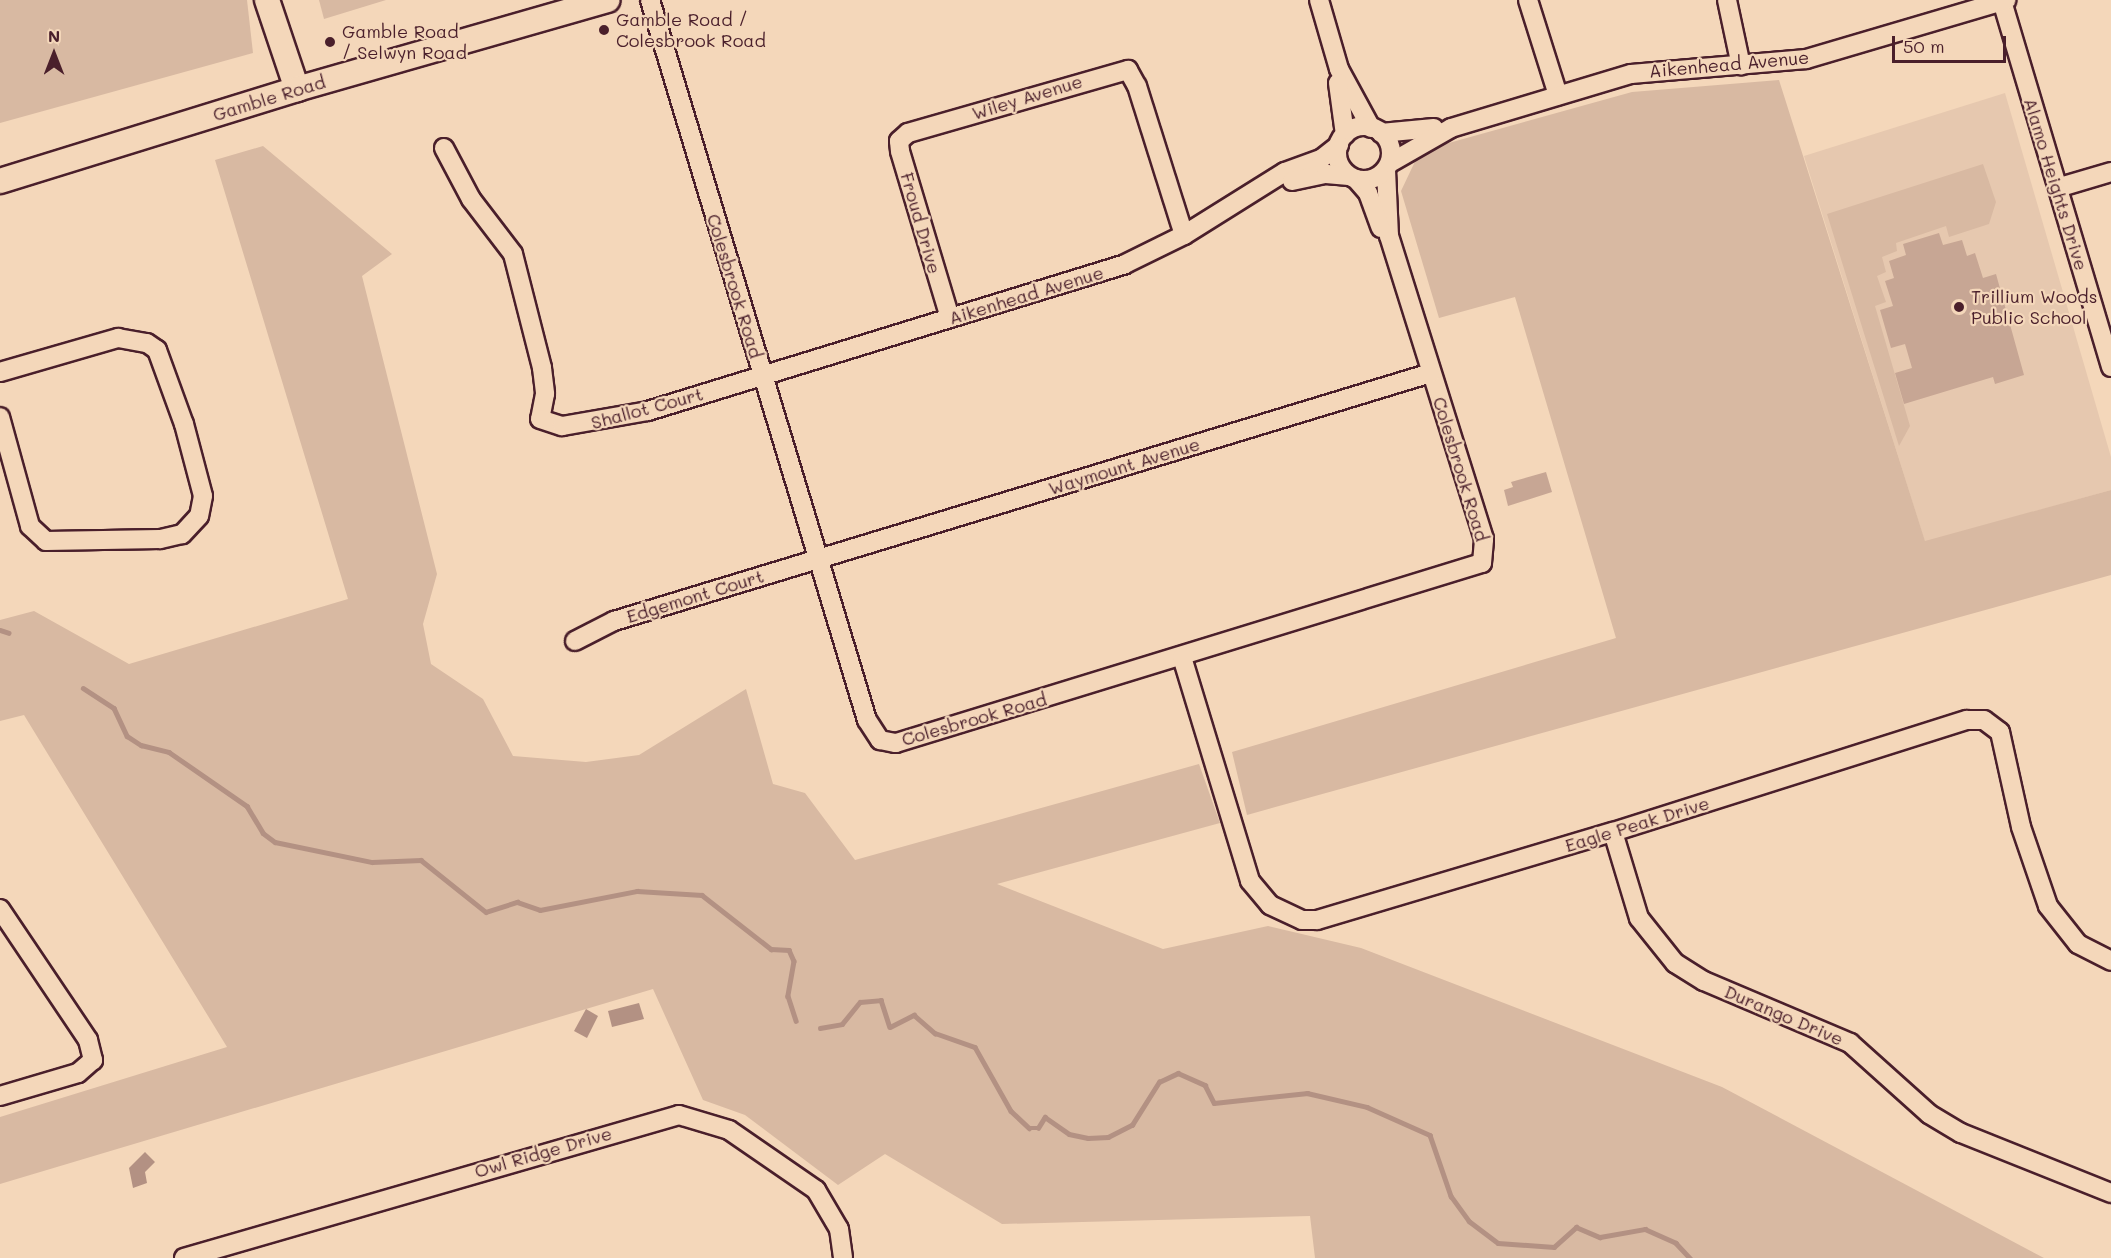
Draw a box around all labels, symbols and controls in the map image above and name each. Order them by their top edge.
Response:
place label: Gamble Road / Colesbrook Road [616,9,766,52]
place label: Gamble Road / Selwyn Road [342,21,467,63]
marker: Gamble Road / Colesbrook Road [597,23,611,37]
north arrow [24,24,84,84]
scale bar [1895,24,2009,62]
text: N [48,25,60,46]
text: 50 m [1903,34,1945,58]
marker: Gamble Road / Selwyn Road [323,35,337,49]
street label: Aikenhead Avenue [1648,46,1810,82]
street label: Wiley Avenue [969,70,1085,124]
street label: Gamble Road [210,71,328,125]
street label: Alamo Heights Drive [2019,95,2093,273]
street label: Froud Drive [896,170,946,276]
street label: Colesbrook Road [703,211,767,361]
street label: Aikenhead Avenue [946,261,1106,329]
place label: Trillium Woods Public School [1971,286,2097,328]
marker: Trillium Woods Public School [1952,300,1966,314]
street label: Shallot Court [589,383,705,433]
street label: Colesbrook Road [1429,394,1493,544]
street label: Waymount Avenue [1046,433,1202,499]
street label: Edgemont Court [624,565,766,627]
street label: Colesbrook Road [899,688,1049,750]
street label: Eagle Peak Drive [1562,792,1712,856]
street label: Durango Drive [1721,980,1847,1050]
street label: Owl Ridge Drive [472,1122,614,1182]

